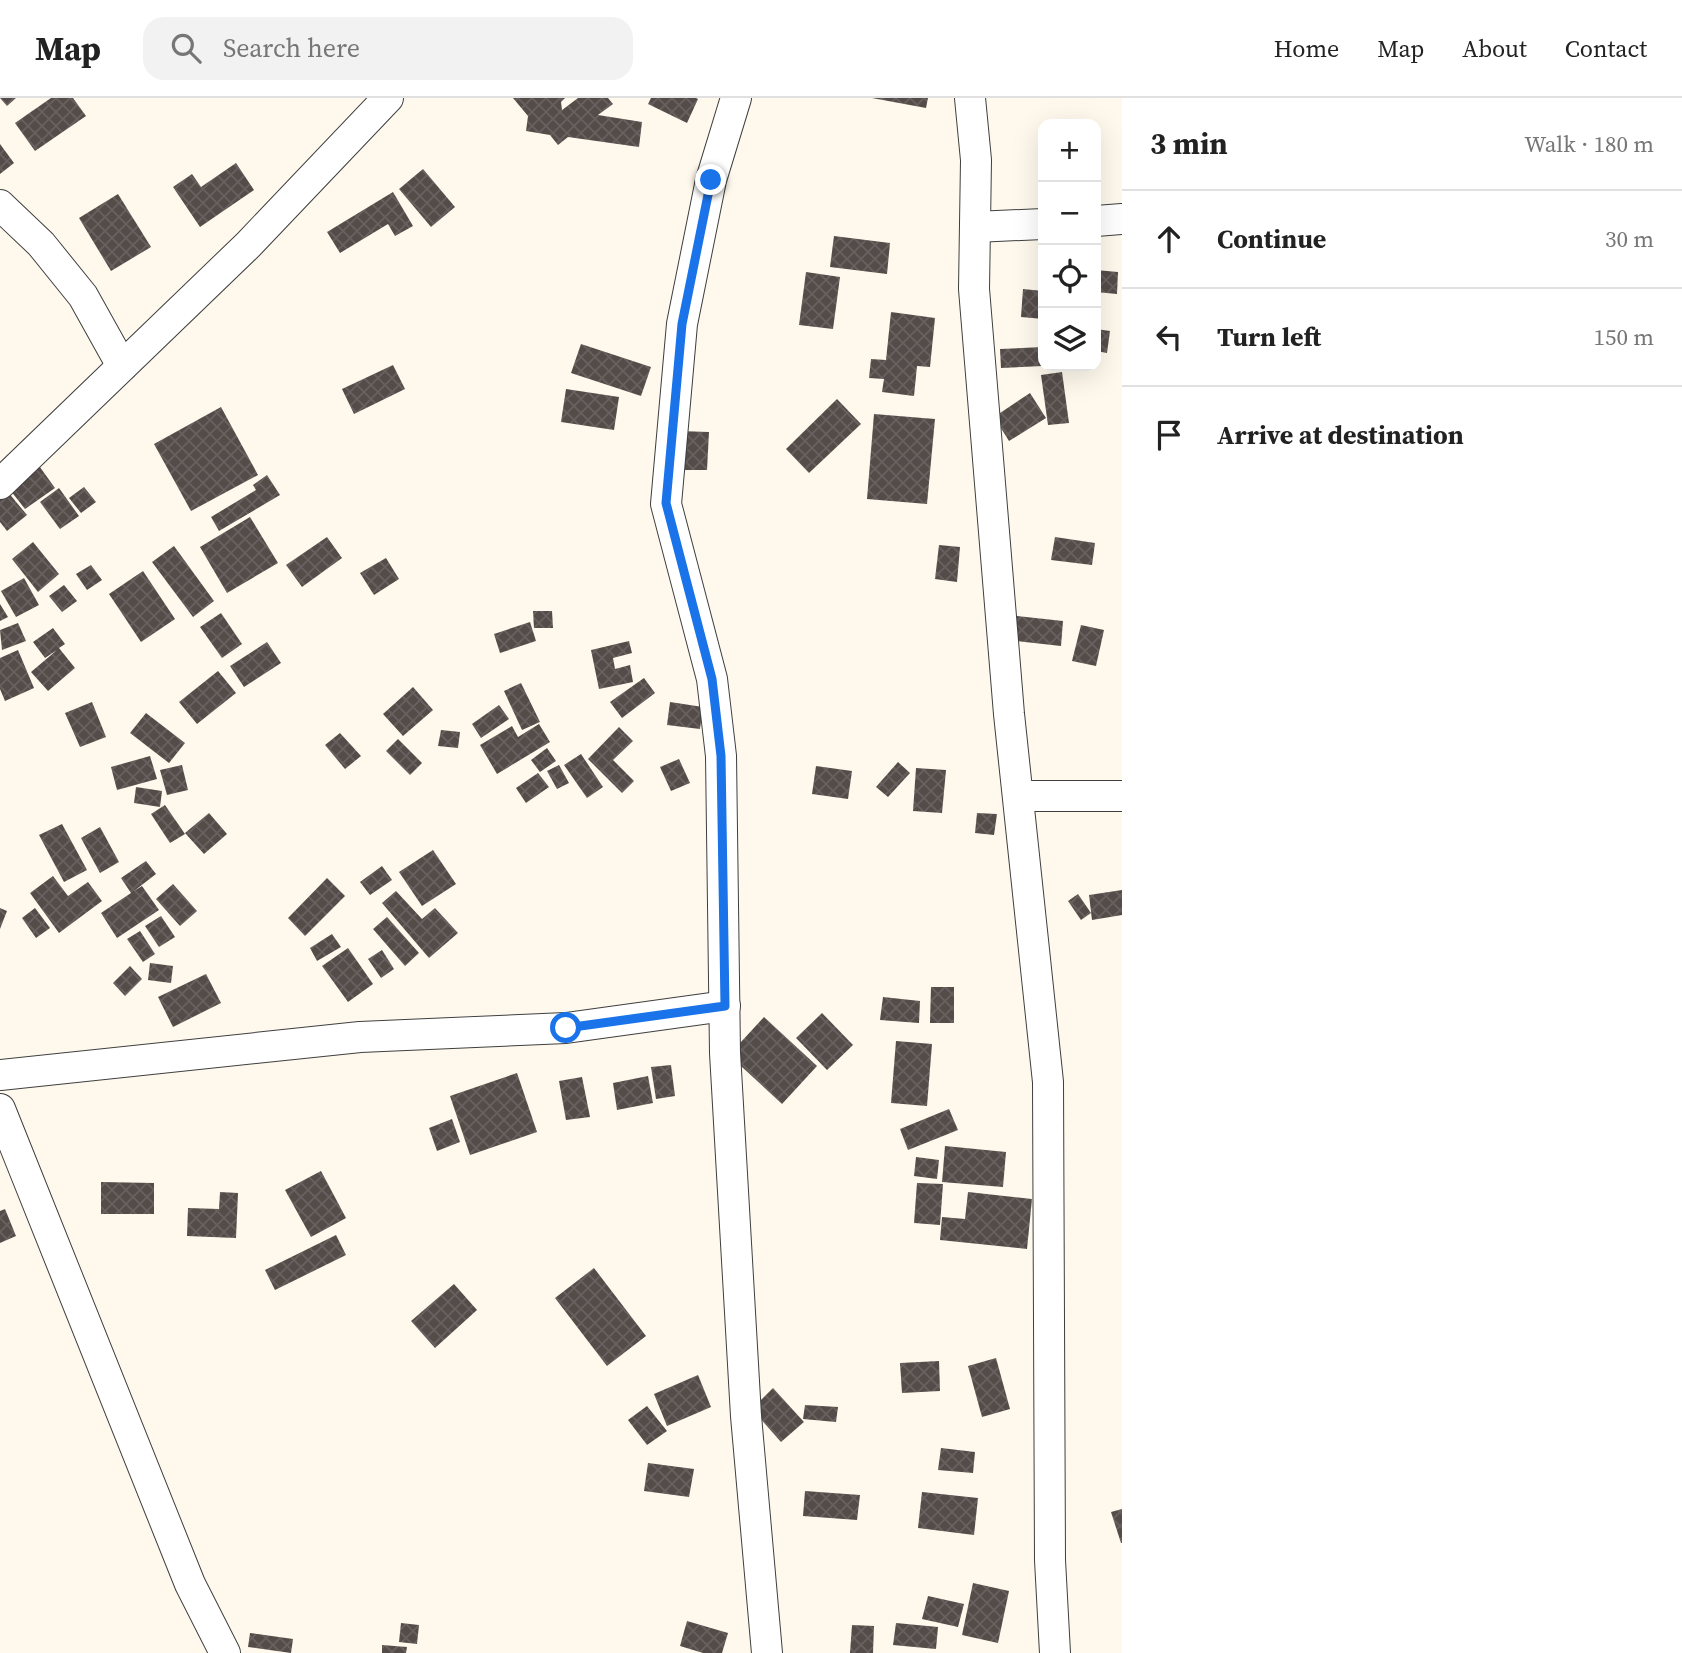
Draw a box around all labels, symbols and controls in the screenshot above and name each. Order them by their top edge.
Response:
search box [143,17,633,80]
text: Map [35,26,101,71]
icon: search [167,29,205,67]
text: Search here [223,30,360,66]
text: Home [1274,32,1339,65]
text: Map [1377,32,1424,65]
text: About [1462,32,1527,65]
text: Contact [1565,32,1647,65]
map controls [1038,119,1101,371]
button: + [1038,119,1101,182]
text: 3 min [1150,123,1228,164]
text: Walk · 180 m [1524,128,1654,160]
route end [695,164,726,195]
button: − [1038,182,1101,245]
icon: ahead [1150,220,1188,258]
text: Continue [1217,221,1326,257]
text: 30 m [1605,223,1654,255]
button: locate [1038,245,1101,308]
button: layers [1038,308,1101,371]
icon: left [1150,318,1188,356]
text: Turn left [1217,319,1321,355]
text: 150 m [1593,321,1654,353]
icon: arrive [1150,416,1188,454]
text: Arrive at destination [1217,417,1464,453]
route start [550,1012,581,1043]

